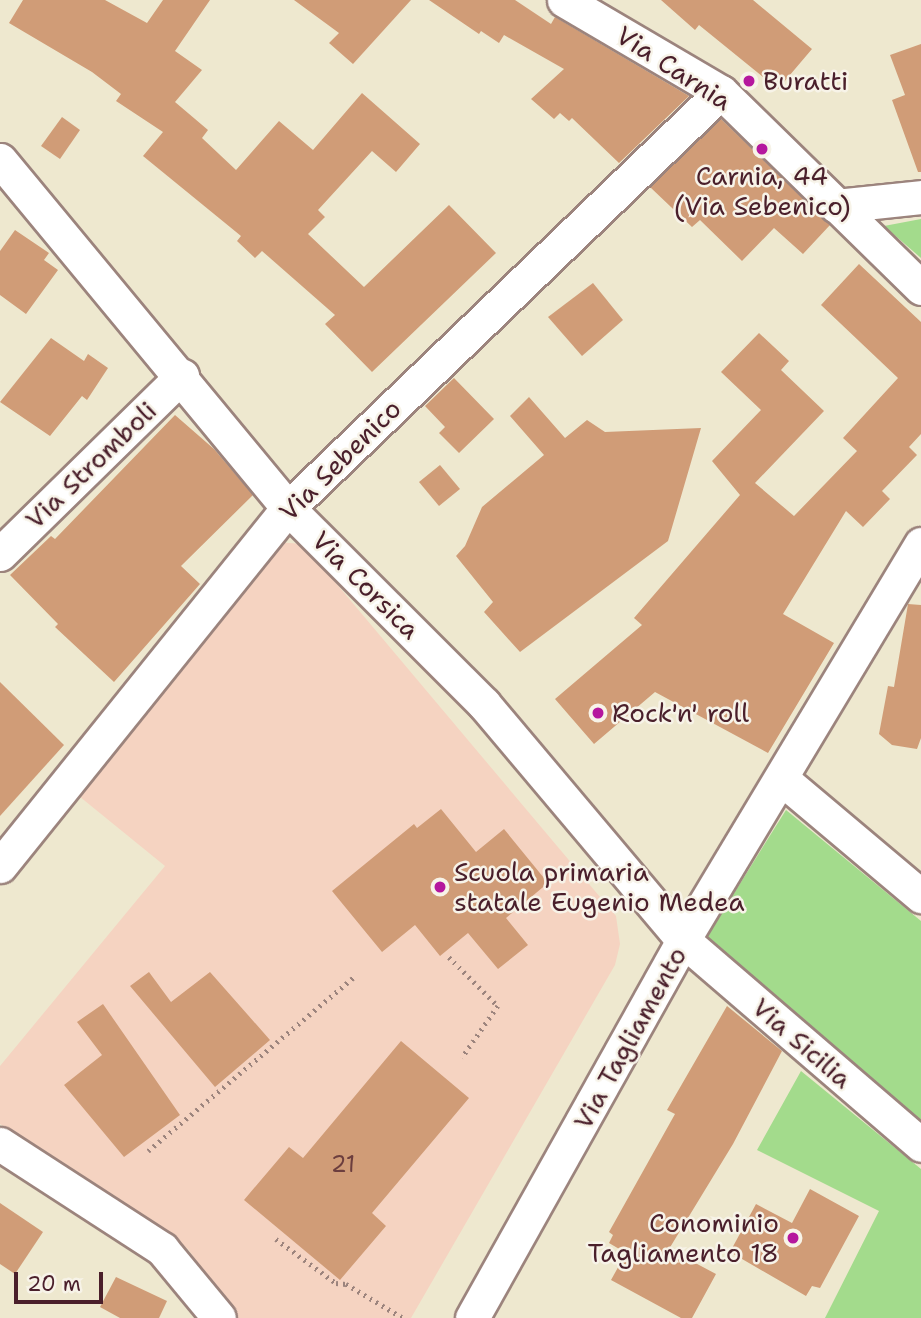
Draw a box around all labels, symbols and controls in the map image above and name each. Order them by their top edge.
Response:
street label: Via Carnia [611,19,737,117]
place label: Buratti [763,65,848,97]
marker: Buratti [741,73,757,89]
marker: Carnia, 44 (Via Sebenico) [754,141,770,157]
place label: Carnia, 44 (Via Sebenico) [673,160,851,222]
street label: Via Sebenico [273,393,407,527]
street label: Via Stromboli [19,395,163,535]
street label: Via Corsica [306,525,426,645]
place label: Rock'n' roll [612,697,749,729]
marker: Rock'n' roll [590,705,606,721]
place label: Scuola primaria statale Eugenio Medea [454,856,745,917]
marker: Scuola primaria statale Eugenio Medea [432,879,448,895]
street label: Via Tagliamento [567,941,693,1135]
street label: Via Sicilia [746,991,858,1095]
house number: 21 [331,1150,355,1178]
place label: Conominio Tagliamento 18 [587,1207,779,1268]
marker: Conominio Tagliamento 18 [785,1230,801,1246]
scale bar [18,1258,107,1302]
text: 20 m [27,1270,81,1298]

